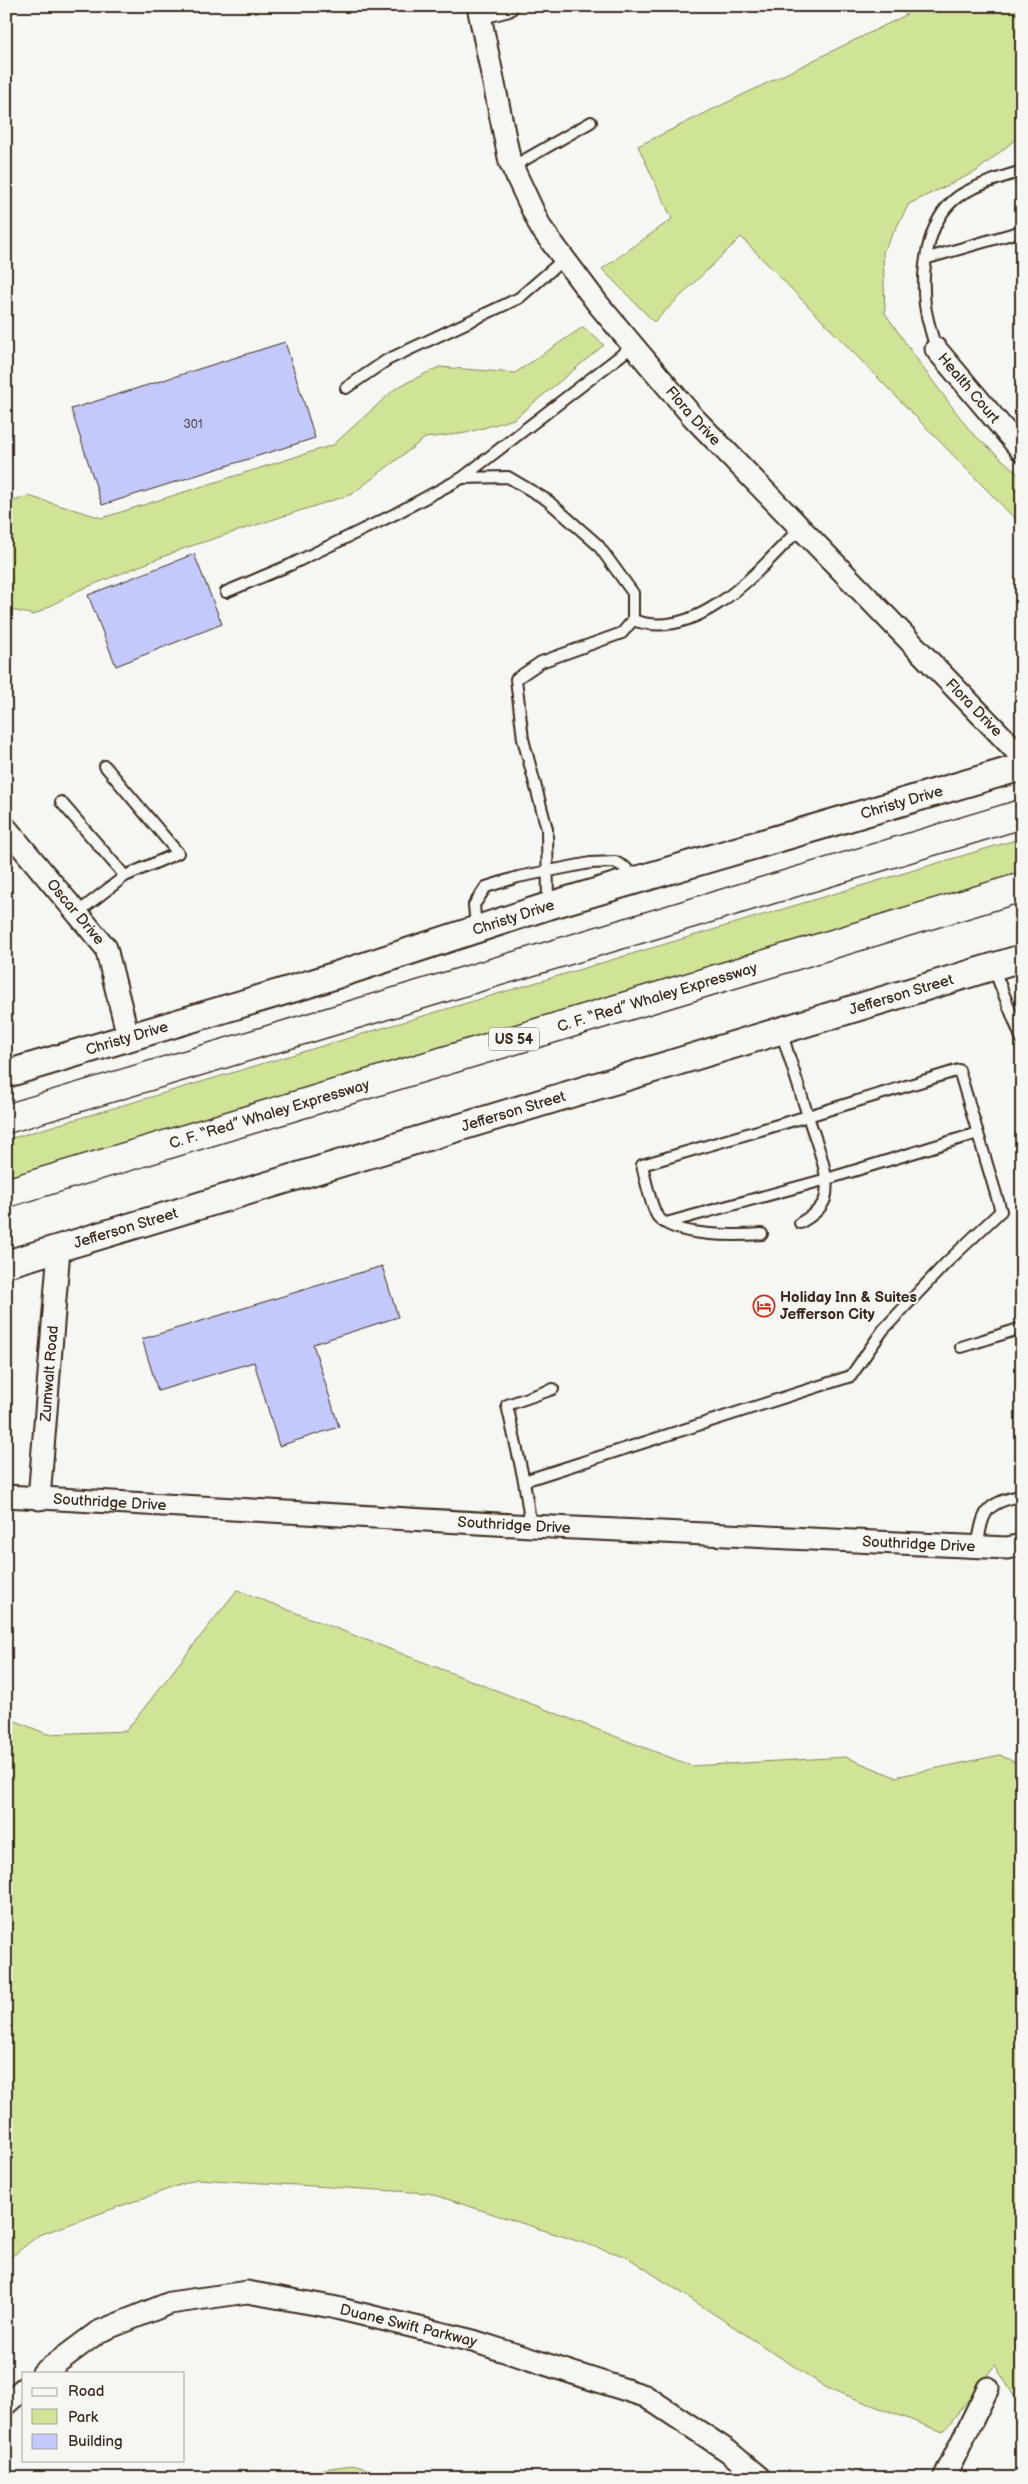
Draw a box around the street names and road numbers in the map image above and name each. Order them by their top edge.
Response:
street label: Health Court [933,349,1004,428]
street label: Flora Drive [661,382,725,450]
street label: Flora Drive [941,675,1006,741]
street label: Christy Drive [858,782,945,824]
street label: Oscar Drive [42,875,108,949]
street label: Christy Drive [470,896,557,940]
street label: C. F. “Red” Whaley Expressway [555,958,760,1036]
street label: Jefferson Street [847,970,956,1019]
street label: Christy Drive [83,1017,171,1060]
road number: US 54 [489,1028,539,1050]
street label: C. F. “Red” Whaley Expressway [167,1075,372,1153]
street label: Jefferson Street [459,1087,568,1136]
street label: Jefferson Street [71,1204,181,1253]
street label: Zumwalt Road [36,1325,63,1423]
street label: Southridge Drive [53,1490,167,1515]
street label: Southridge Drive [457,1513,571,1538]
street label: Southridge Drive [862,1532,976,1557]
street label: Duane Swift Parkway [338,2300,480,2352]

